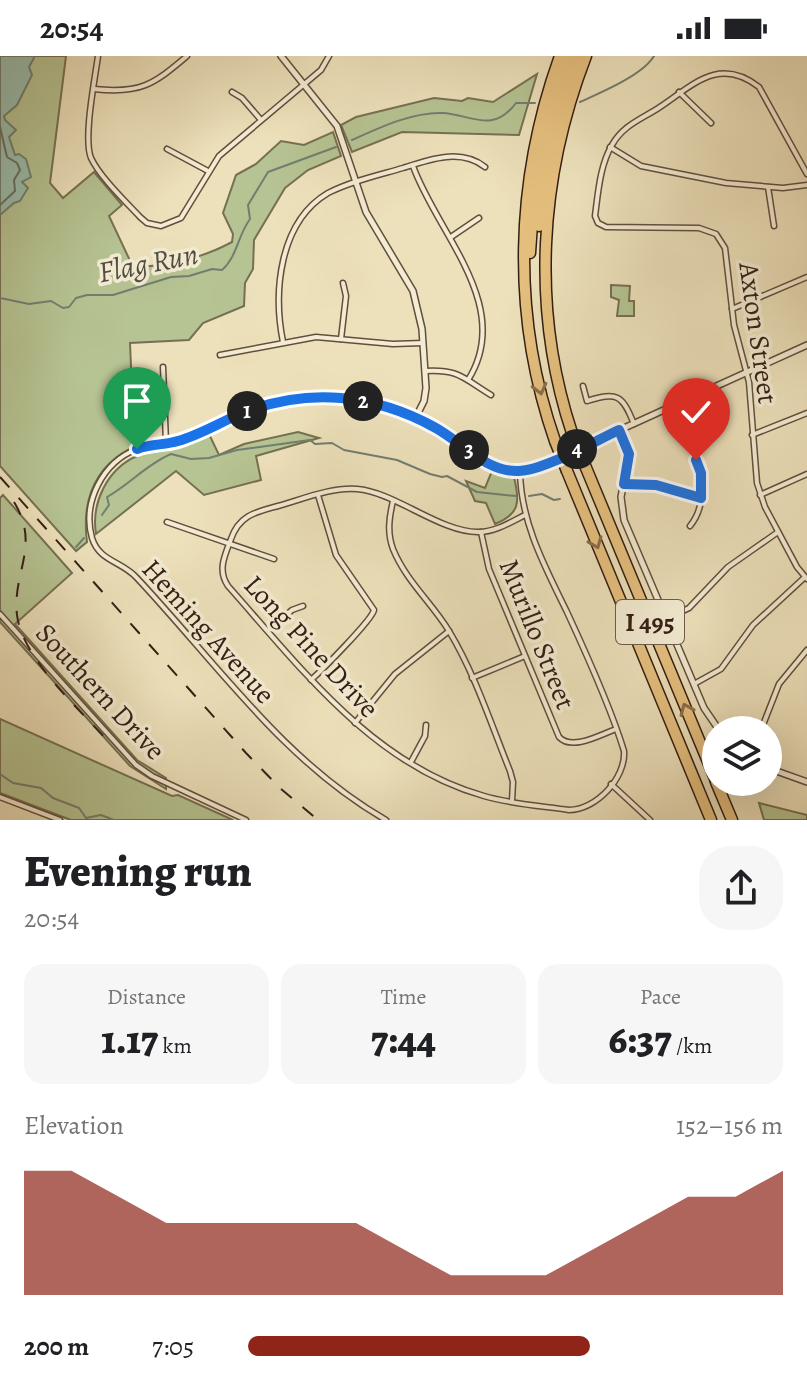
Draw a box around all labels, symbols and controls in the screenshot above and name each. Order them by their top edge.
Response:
text: 20:54 [40,8,104,48]
water label: Flag Run [95,234,201,292]
street label: Axton Street [729,259,787,406]
pin [103,367,171,449]
pin [662,378,730,460]
icon: arrive [115,379,159,423]
pin: 2 [343,381,383,421]
one-way arrow [530,382,547,396]
text: 2 [358,386,368,416]
icon: check [674,390,718,434]
pin: 1 [227,391,267,431]
text: 1 [243,396,251,426]
pin: 4 [557,429,597,469]
pin: 3 [449,430,489,470]
text: 4 [572,434,582,464]
text: 3 [464,435,474,465]
one-way arrow [587,535,603,549]
street label: Heming Avenue [133,551,283,712]
street label: Murillo Street [490,554,584,715]
street label: Long Pine Drive [235,567,387,726]
road number: I 495 [616,600,684,644]
street label: Southern Drive [27,615,174,768]
one-way arrow [679,703,696,717]
map controls [702,716,782,796]
button: layers [702,716,782,796]
text: Evening run [24,841,252,901]
button: share [699,846,783,930]
text: 20:54 [24,901,79,936]
text: Distance [107,982,186,1012]
text: Time [381,982,426,1012]
text: Pace [640,982,681,1012]
text: 1.17 [101,1012,158,1067]
text: 7:44 [371,1012,436,1067]
text: 6:37 [609,1012,672,1067]
text: km [158,1031,192,1061]
text: /km [672,1031,712,1061]
text: Elevation [24,1108,124,1143]
text: 152–156 m [676,1108,783,1143]
text: 200 m [24,1329,89,1364]
text: 7:05 [152,1329,194,1364]

